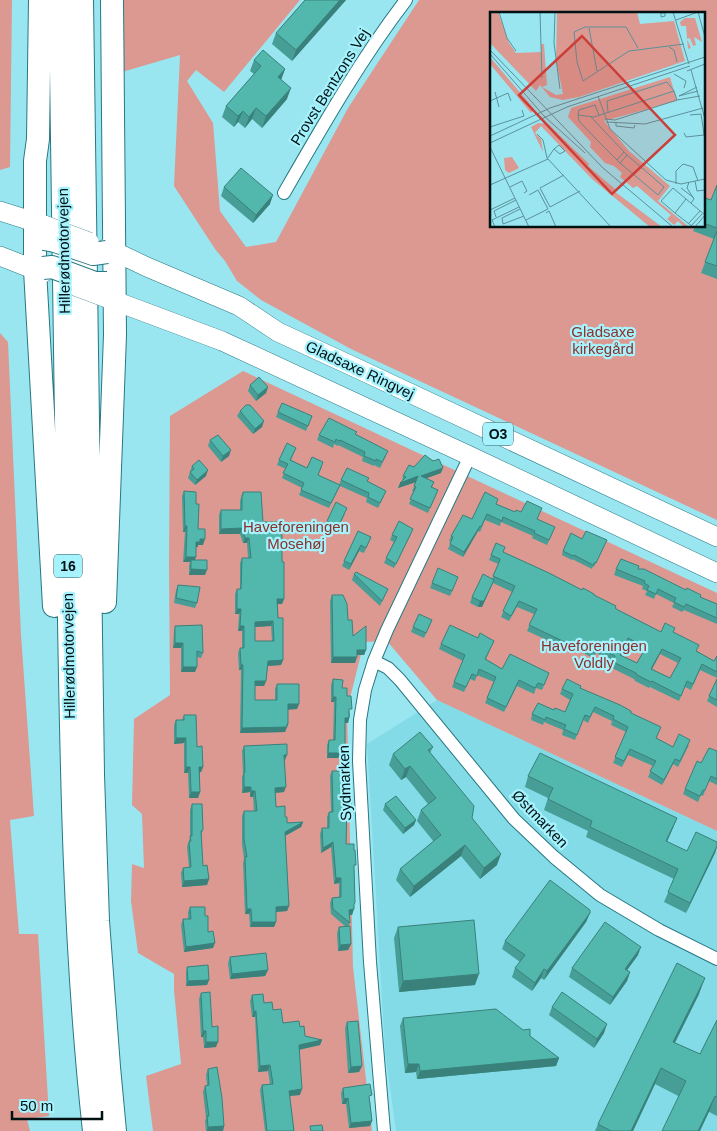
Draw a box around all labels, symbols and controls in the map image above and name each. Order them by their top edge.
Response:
inset map [490,12,704,228]
street label: Provst Bentzons Vej [287,25,372,148]
street label: Hillerødmotorvejen [54,188,73,314]
park label: Gladsaxe kirkegård [571,323,635,357]
street label: Gladsaxe Ringvej [303,337,417,402]
road number: O3 [483,422,513,446]
park label: Haveforeningen Mosehøj [243,518,349,552]
road number: 16 [54,554,82,578]
street label: Hillerødmotorvejen [59,593,78,719]
park label: Haveforeningen Voldly [541,637,647,671]
street label: Sydmarken [335,745,354,821]
street label: Østmarken [509,786,572,851]
scale bar [12,1088,102,1120]
text: 50 m [20,1097,53,1114]

